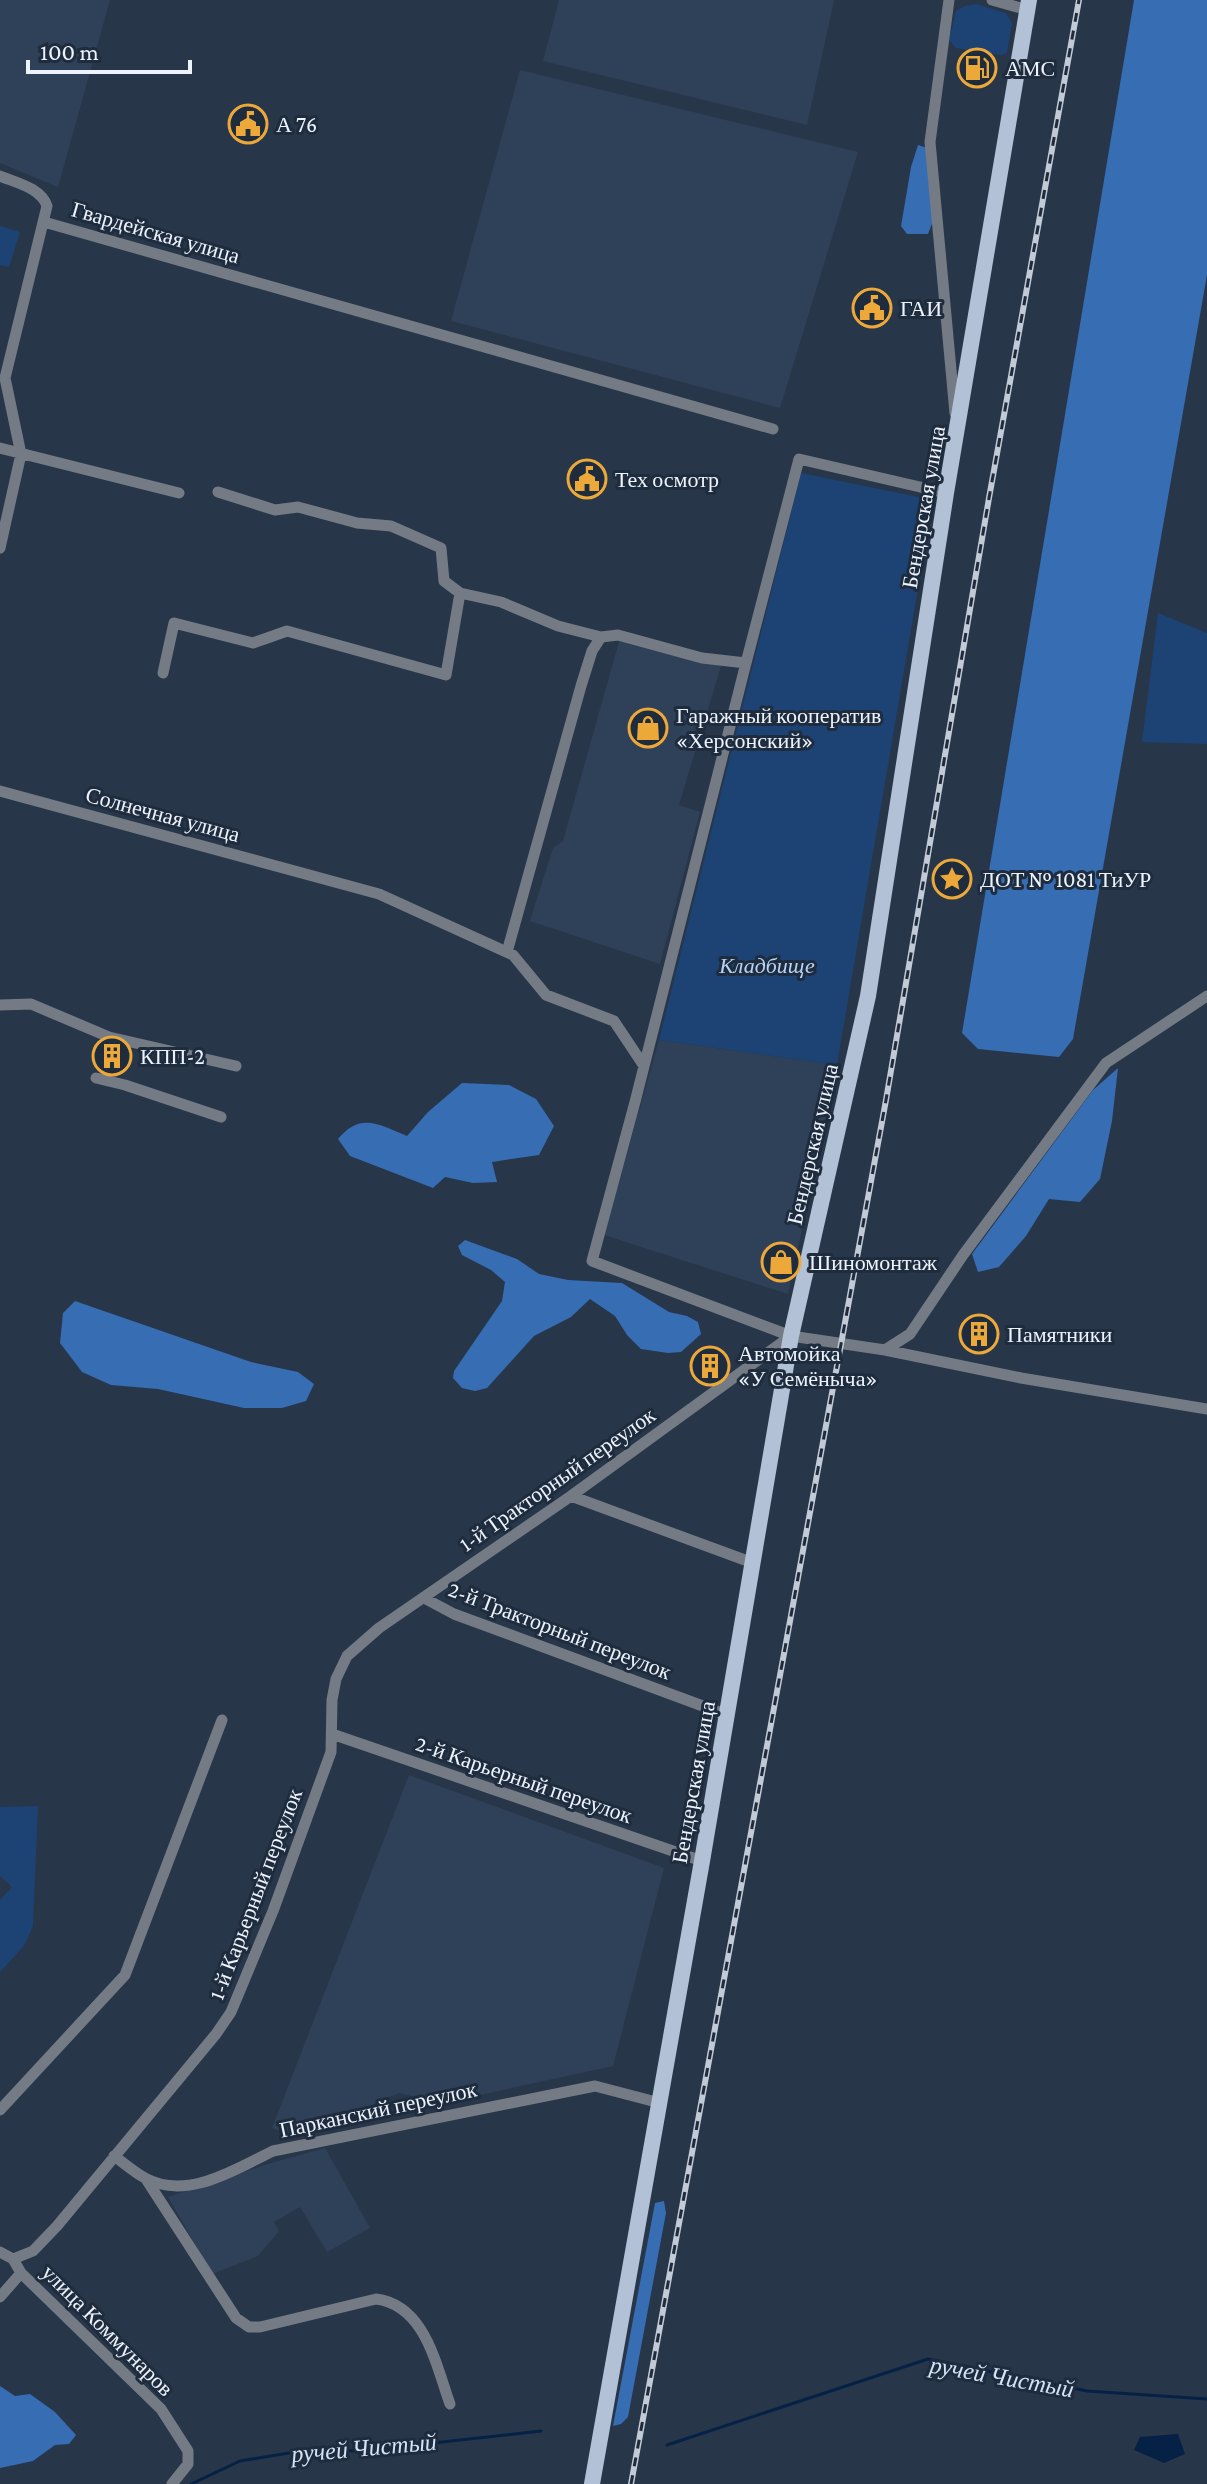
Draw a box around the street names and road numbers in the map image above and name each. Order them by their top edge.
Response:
street label: Гвардейская улица [69,197,243,268]
street label: Бендерская улица [897,424,950,590]
street label: Солнечная улица [83,782,243,847]
street label: Бендерская улица [782,1061,843,1227]
street label: 1-й Тракторный переулок [455,1402,660,1557]
street label: 2-й Тракторный переулок [445,1576,675,1685]
street label: Бендерская улица [667,1699,720,1865]
street label: 2-й Карьерный переулок [412,1731,636,1828]
street label: 1-й Карьерный переулок [204,1785,307,2003]
street label: Парканский переулок [277,2076,479,2143]
street label: улица Коммунаров [37,2260,178,2401]

